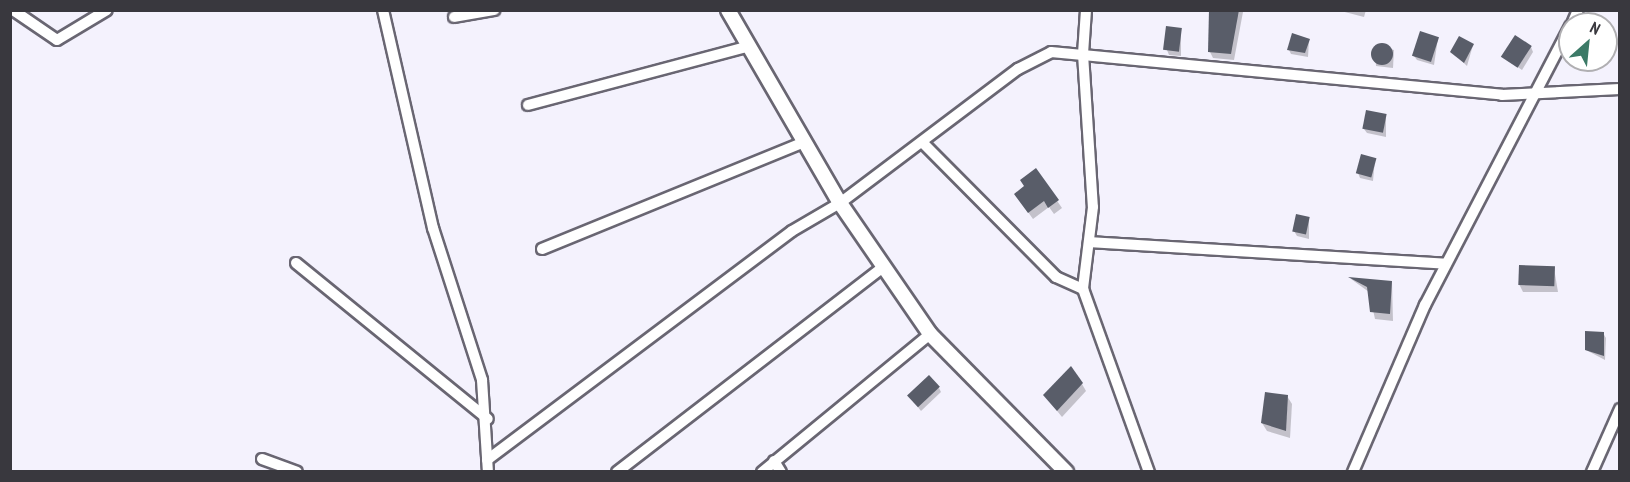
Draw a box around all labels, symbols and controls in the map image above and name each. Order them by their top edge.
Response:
north arrow [1558,12,1618,72]
text: N [1587,17,1604,39]

